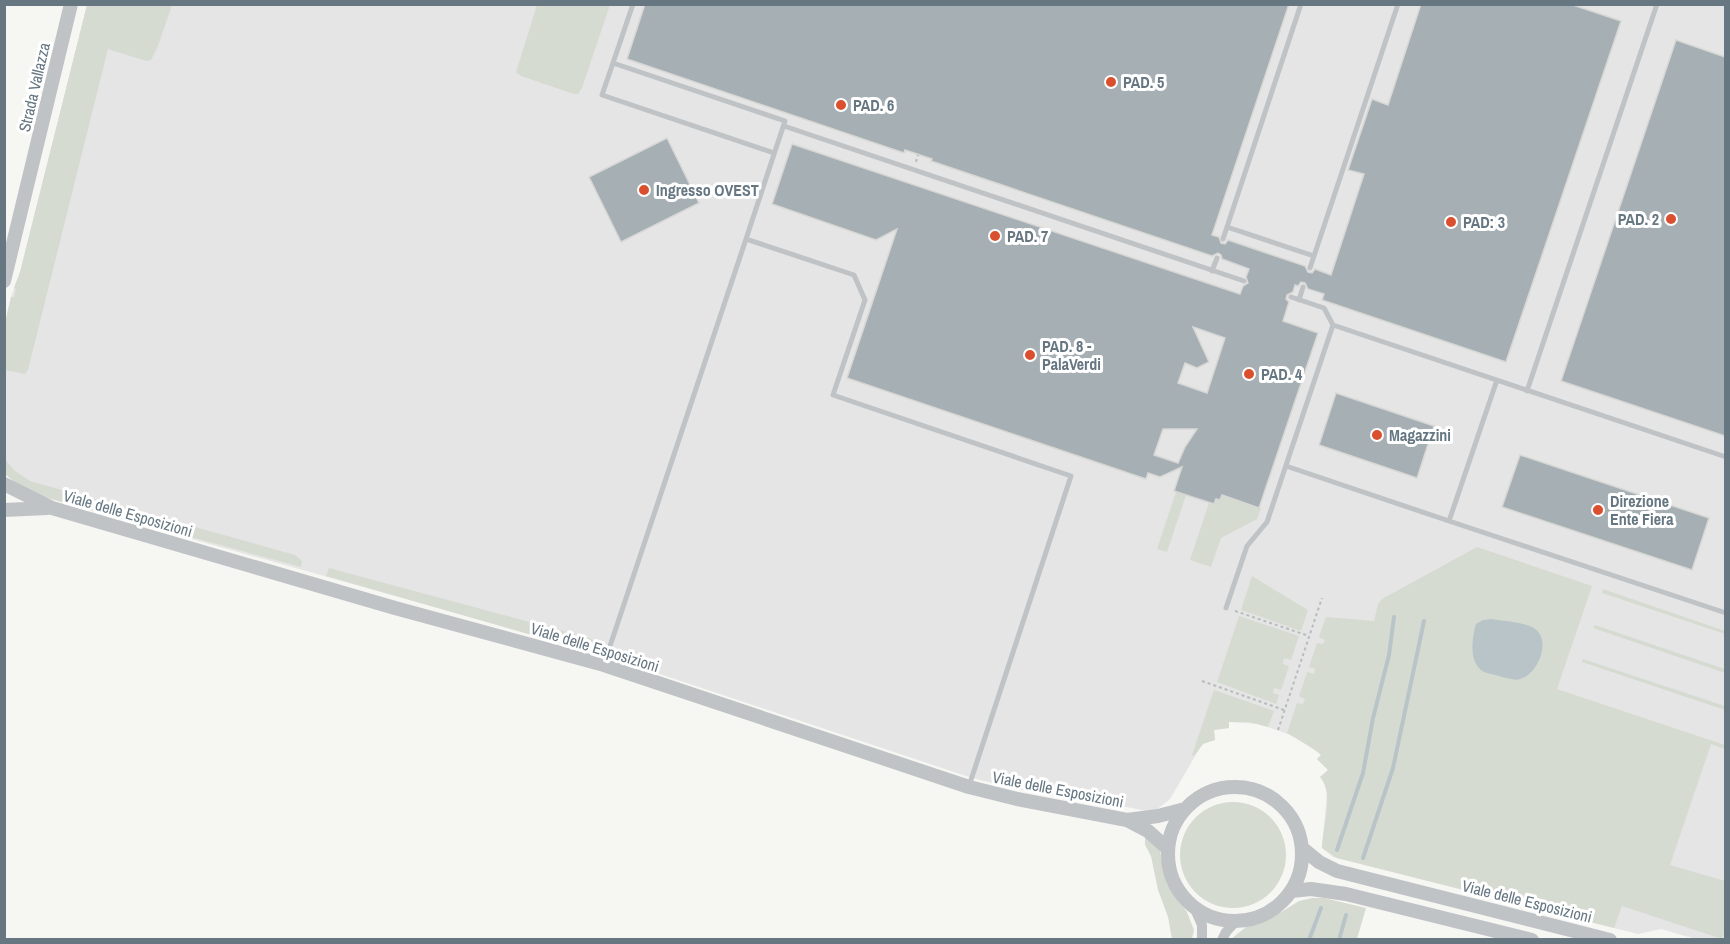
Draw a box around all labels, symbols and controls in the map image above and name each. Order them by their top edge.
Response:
street label: Strada Vallazza [13,40,55,134]
place label: PAD. 5 [1123,71,1164,93]
marker: PAD. 5 [1104,75,1118,89]
place label: PAD. 6 [853,94,894,116]
marker: PAD. 6 [834,98,848,112]
place label: Ingresso OVEST [656,179,759,201]
marker: Ingresso OVEST [637,183,651,197]
place label: PAD. 2 [1618,208,1659,230]
place label: PAD: 3 [1463,211,1505,233]
marker: PAD. 2 [1664,212,1678,226]
marker: PAD: 3 [1444,215,1458,229]
place label: PAD. 7 [1007,225,1048,247]
marker: PAD. 7 [988,229,1002,243]
place label: PAD. 8 - PalaVerdi [1042,335,1101,375]
marker: PAD. 8 - PalaVerdi [1023,348,1037,362]
place label: PAD. 4 [1261,363,1303,385]
marker: PAD. 4 [1242,367,1256,381]
place label: Magazzini [1389,424,1451,446]
marker: Magazzini [1370,428,1384,442]
street label: Viale delle Esposizioni [61,484,195,542]
place label: Direzione Ente Fiera [1610,490,1674,530]
marker: Direzione Ente Fiera [1591,503,1605,517]
street label: Viale delle Esposizioni [528,617,662,677]
street label: Viale delle Esposizioni [991,765,1125,813]
street label: Viale delle Esposizioni [1460,874,1594,928]

